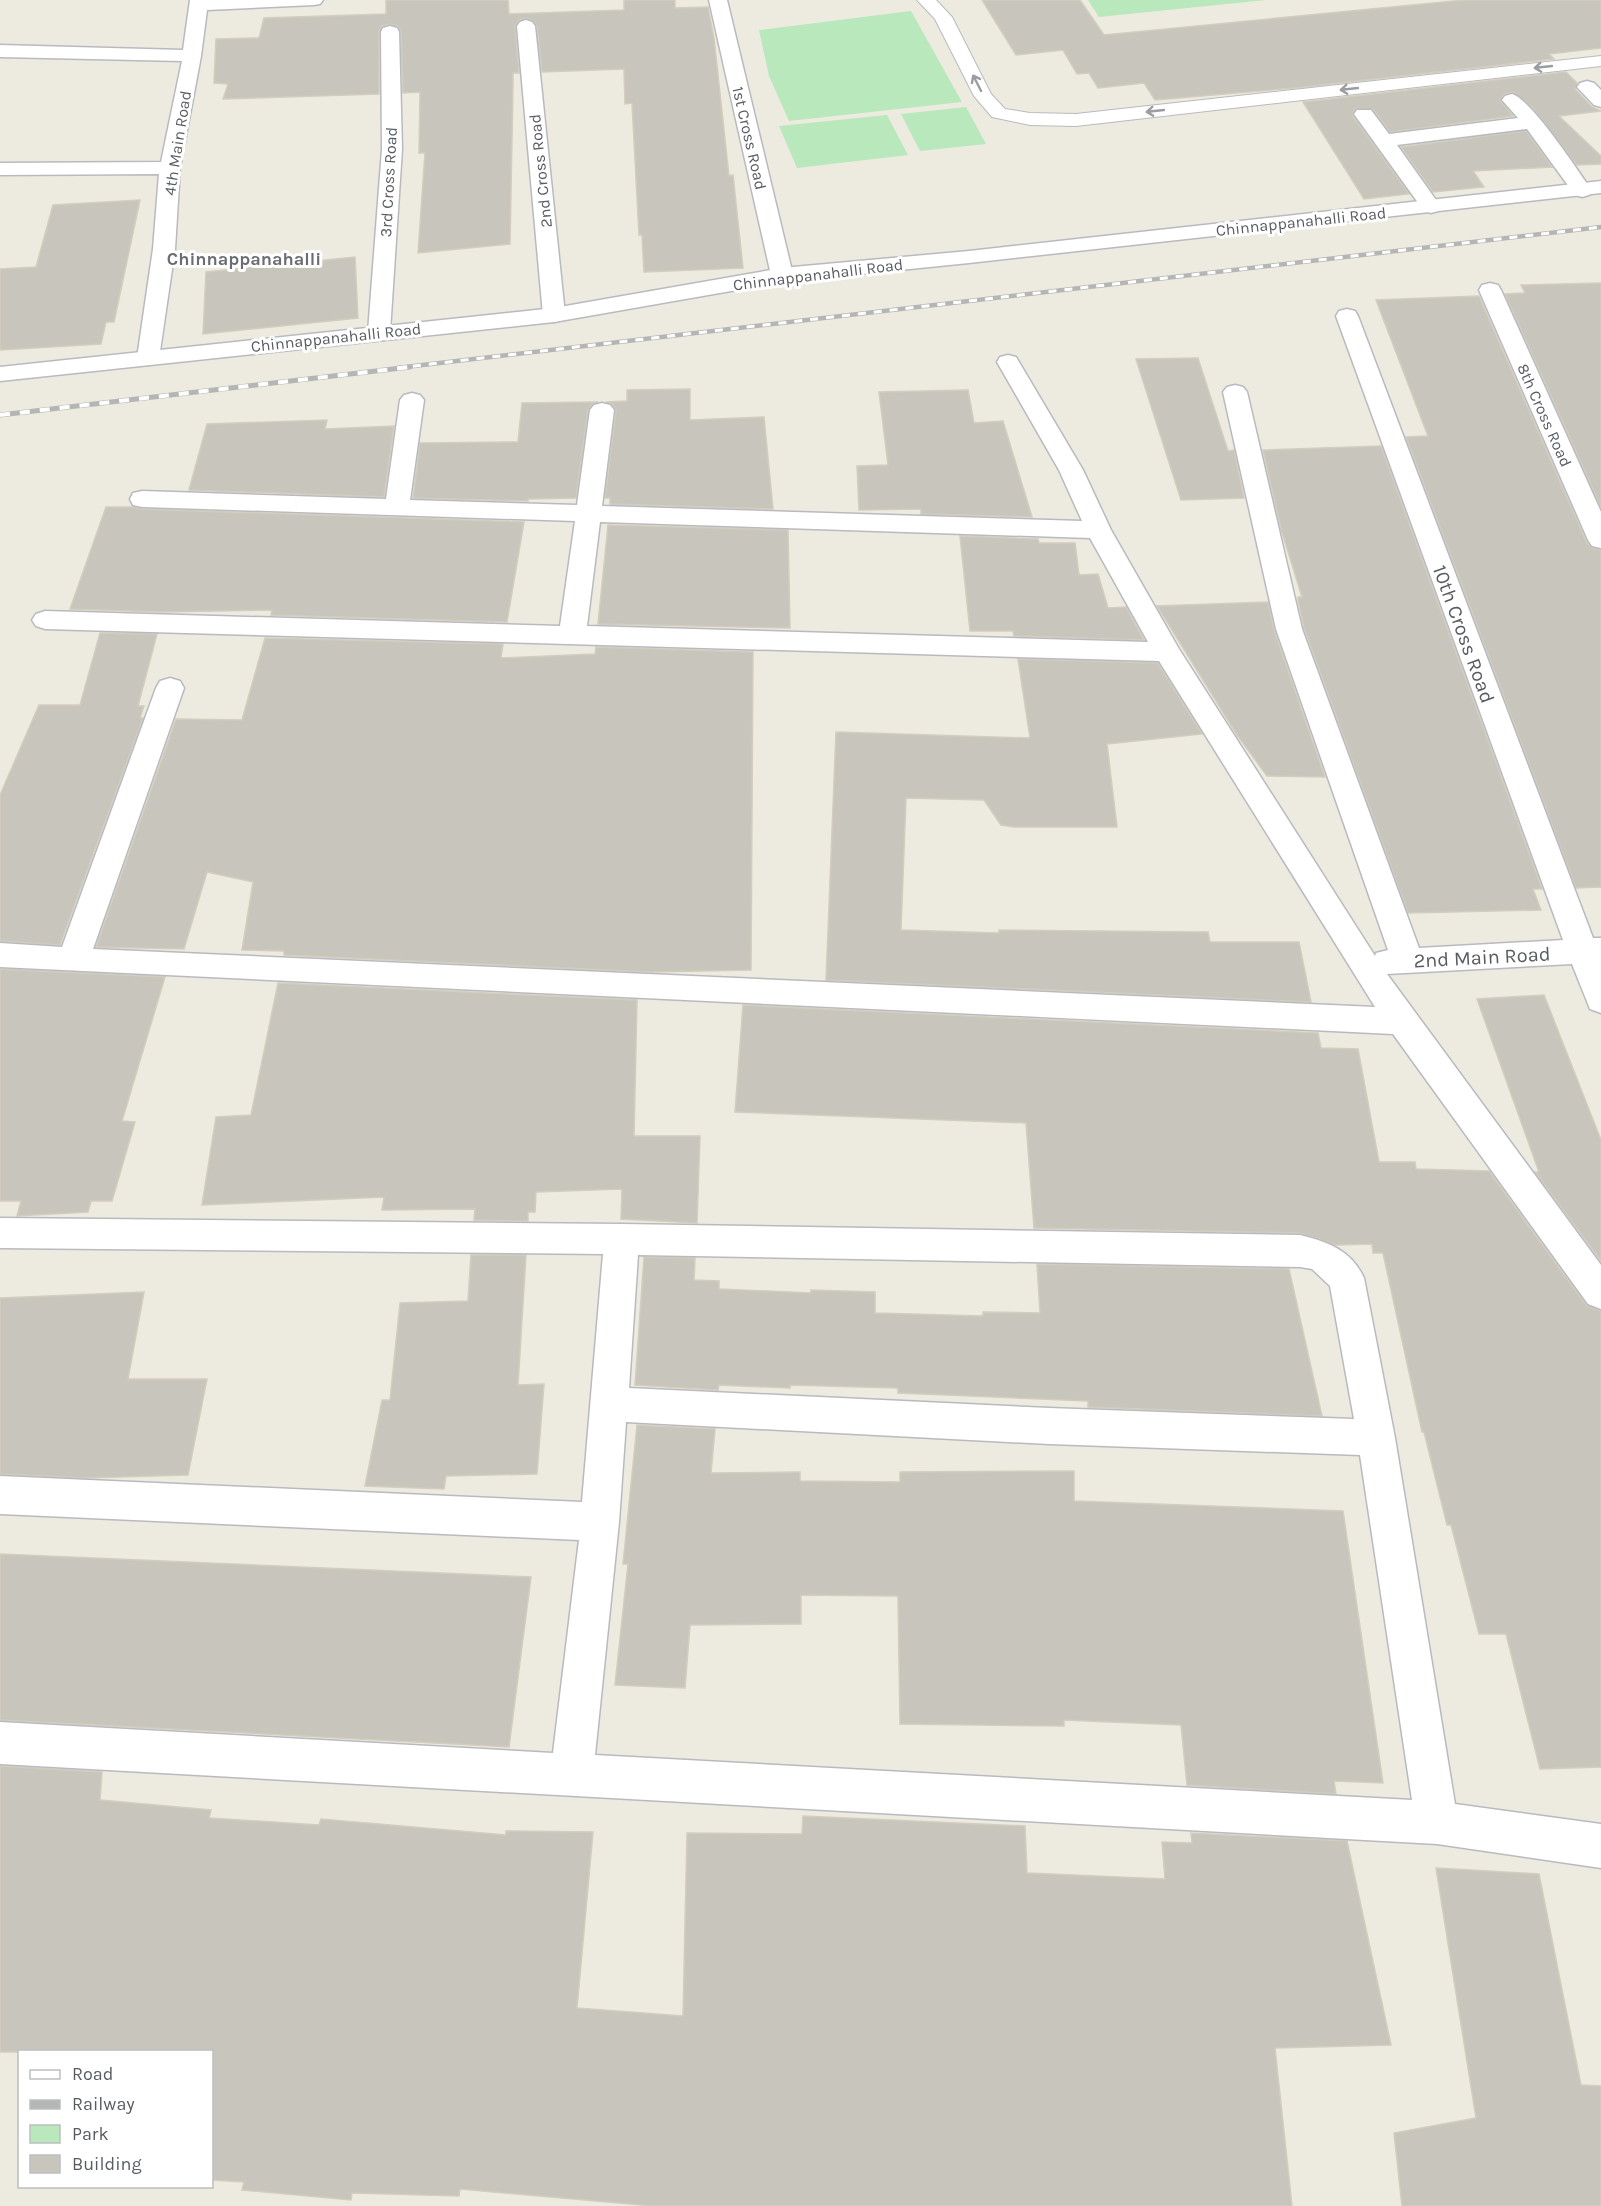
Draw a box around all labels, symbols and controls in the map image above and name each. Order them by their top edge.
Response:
one-way arrow [1533,62,1553,73]
one-way arrow [970,75,982,93]
one-way arrow [1340,84,1360,95]
street label: 1st Cross Road [728,85,771,192]
street label: 4th Main Road [160,89,195,197]
one-way arrow [1146,106,1166,117]
street label: 2nd Cross Road [525,113,556,229]
street label: 3rd Cross Road [376,126,401,238]
street label: Chinnappanahalli Road [1215,203,1387,240]
district label: Chinnappanahalli [167,248,321,270]
street label: Chinnappanahalli Road [732,255,904,294]
street label: Chinnappanahalli Road [250,319,422,356]
street label: 8th Cross Road [1513,361,1576,470]
street label: 10th Cross Road [1428,562,1499,706]
street label: 2nd Main Road [1413,942,1551,973]
legend [18,2050,213,2188]
text: Road [72,2063,113,2085]
text: Railway [72,2093,135,2115]
text: Park [72,2123,109,2145]
text: Building [72,2153,142,2175]

